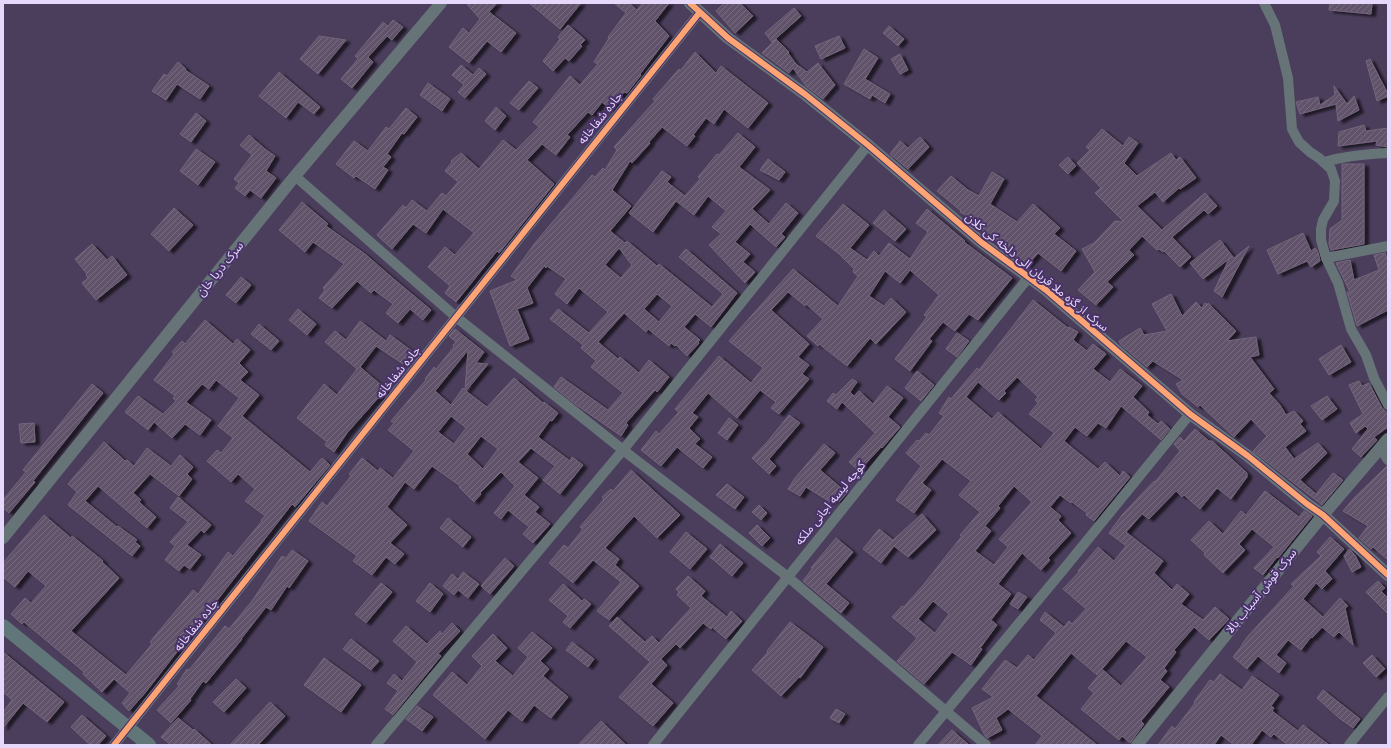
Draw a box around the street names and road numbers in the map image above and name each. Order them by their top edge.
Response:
street label: جاده شفاخانه [575,89,625,147]
street label: سرک از گزه ملا قربان الی دلخه کی کلان [962,210,1112,334]
street label: سرک دریا خان [194,239,246,299]
street label: جاده شفاخانه [373,343,423,401]
street label: کوچه لیسه اجانی ملکه [792,457,870,548]
street label: سرک قوش آسیاب بالا [1222,546,1300,636]
street label: جاده شفاخانه [171,596,221,654]

